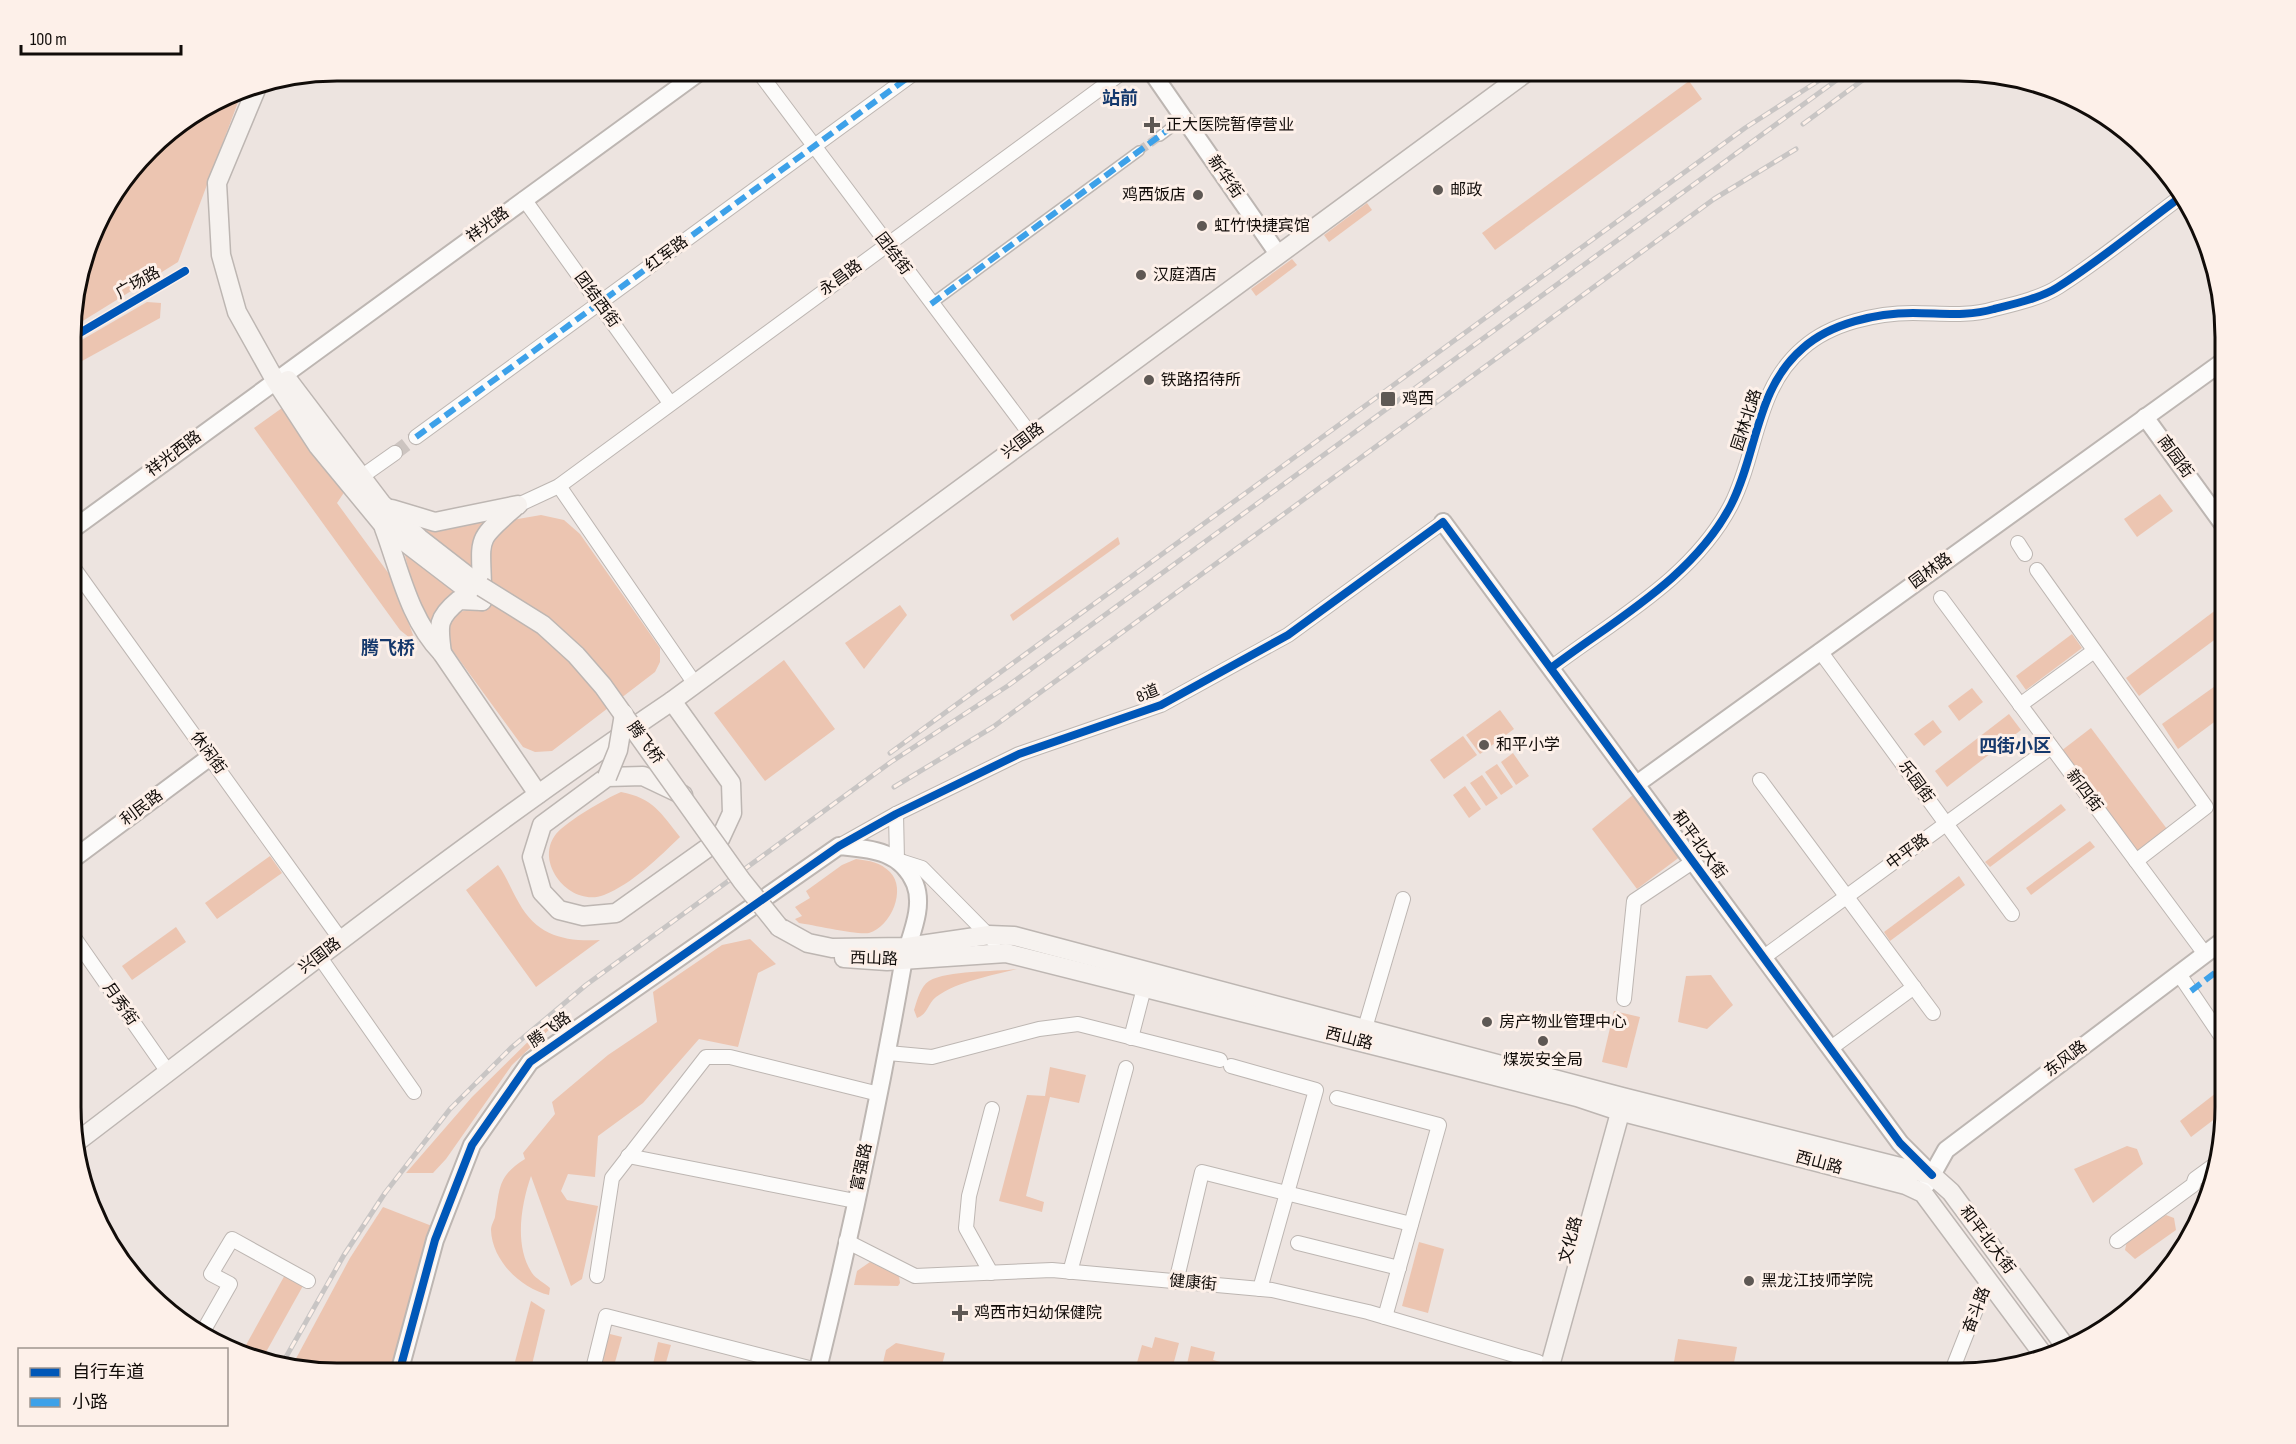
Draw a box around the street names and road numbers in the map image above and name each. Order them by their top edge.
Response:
street label: 新华街 [1203,152,1247,202]
street label: 祥光路 [463,203,513,247]
street label: 团结街 [871,229,915,279]
street label: 红军路 [642,232,692,276]
street label: 永昌路 [816,256,866,300]
street label: 广场路 [112,263,164,303]
street label: 团结西街 [571,269,623,331]
street label: 园林北路 [1728,387,1766,453]
street label: 兴国路 [998,419,1048,463]
street label: 祥光西路 [143,427,205,481]
street label: 南园街 [2153,432,2197,482]
street label: 园林路 [1906,549,1956,593]
street label: 8道 [1134,681,1162,707]
street label: 腾飞桥 [623,718,667,768]
street label: 休闲街 [186,728,230,778]
street label: 乐园街 [1894,757,1938,807]
street label: 新四街 [2062,766,2106,816]
street label: 利民路 [117,786,167,830]
street label: 和平北大街 [1668,807,1730,883]
street label: 中平路 [1883,830,1933,874]
street label: 兴国路 [295,934,345,978]
street label: 西山路 [850,949,898,969]
street label: 月秀街 [98,979,142,1029]
street label: 腾飞路 [525,1008,575,1052]
street label: 西山路 [1323,1024,1375,1054]
street label: 东风路 [2041,1037,2091,1081]
street label: 富强路 [848,1142,876,1192]
street label: 西山路 [1793,1148,1845,1178]
street label: 和平北大街 [1955,1202,2019,1278]
street label: 文化路 [1556,1214,1586,1266]
street label: 健康街 [1168,1271,1218,1295]
street label: 奋斗路 [1960,1284,1994,1336]

